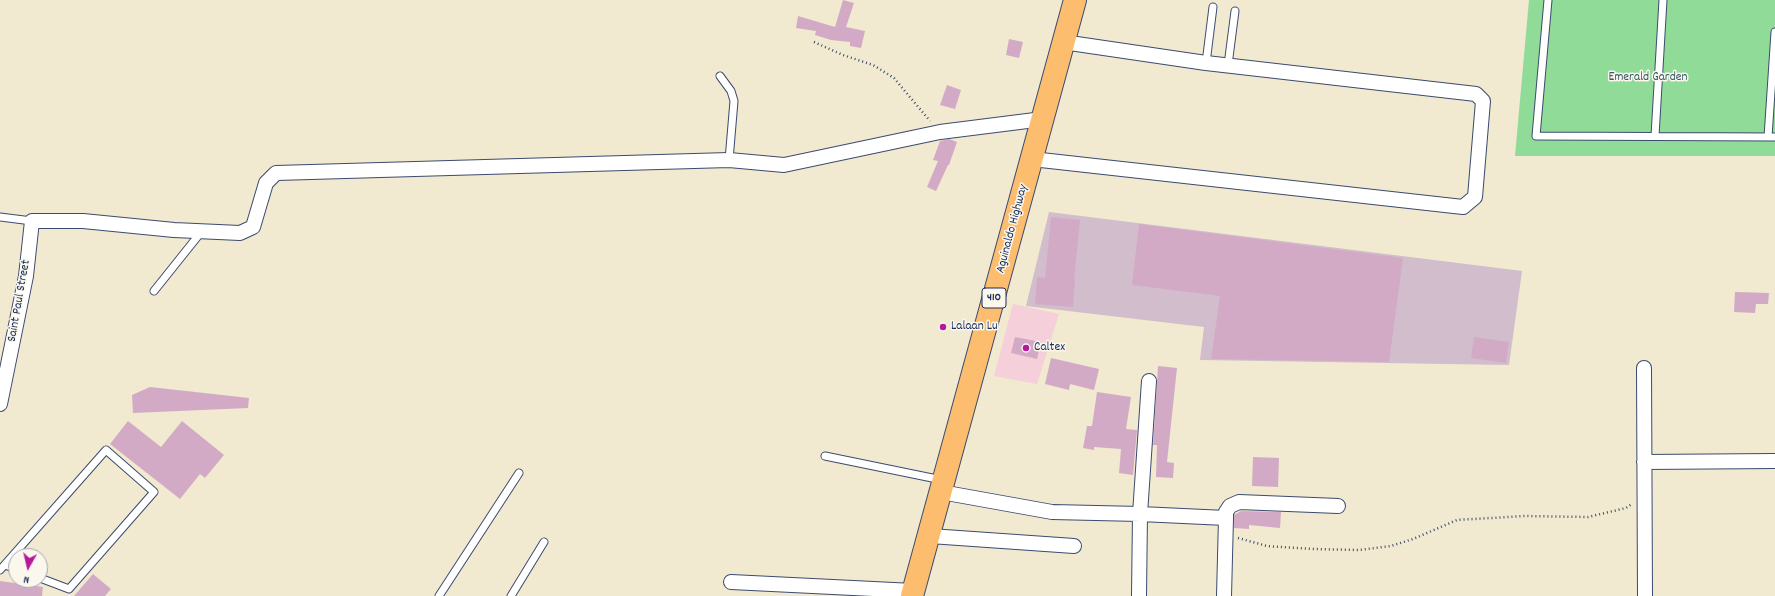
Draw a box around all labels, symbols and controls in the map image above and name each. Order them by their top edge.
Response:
park label: Emerald Garden [1609,70,1687,86]
street label: Aguinaldo Highway [994,183,1032,275]
street label: Saint Paul Street [5,259,35,343]
road number: 410 [982,288,1006,308]
place label: Lalaan Lu [951,319,998,335]
marker: Lalaan Lu [938,322,948,332]
place label: Caltex [1034,340,1065,356]
marker: Caltex [1021,343,1031,353]
north arrow [8,548,48,588]
text: N [23,571,30,587]

